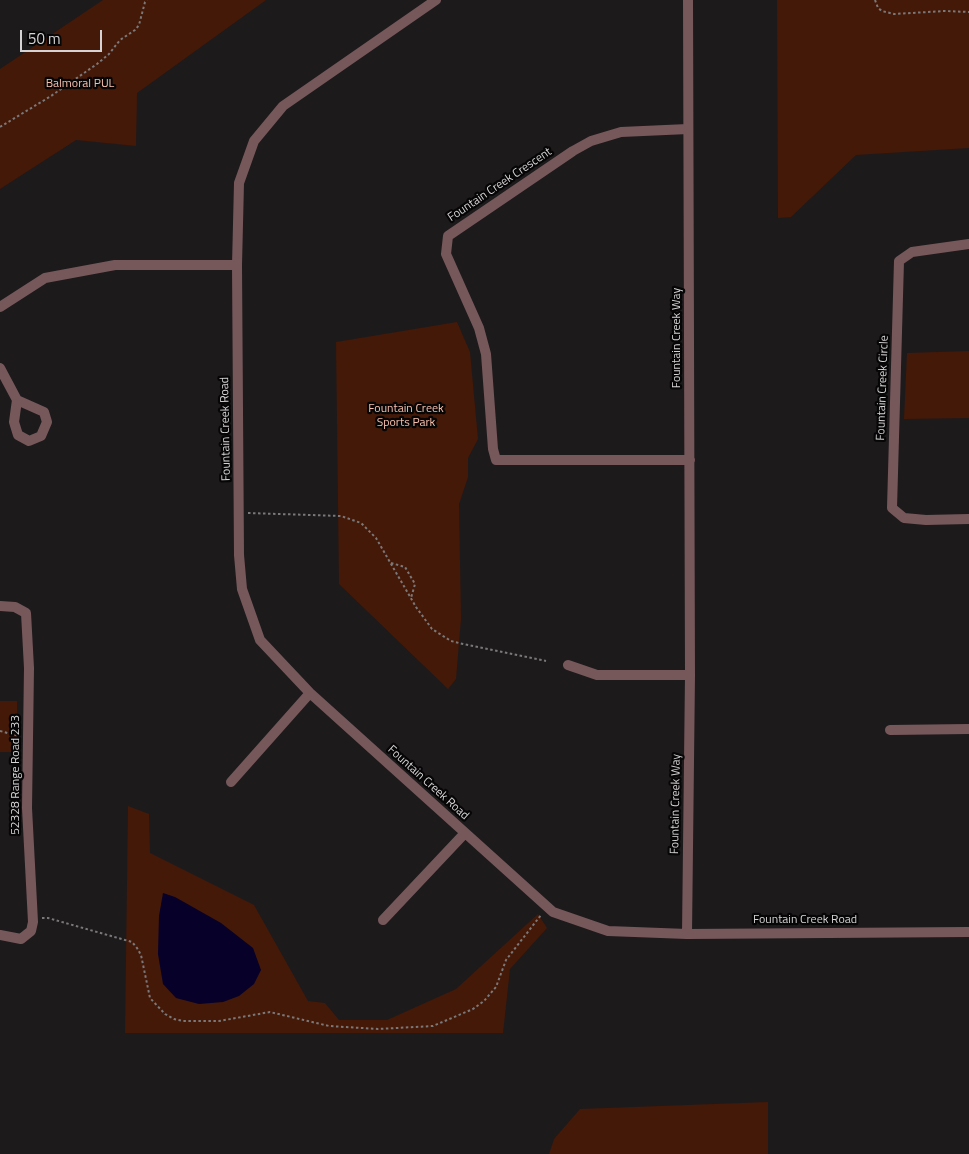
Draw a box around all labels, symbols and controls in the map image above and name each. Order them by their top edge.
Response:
scale bar [22,20,105,52]
text: 50 m [28,27,61,50]
park label: Balmoral PUL [46,77,114,91]
street label: Fountain Creek Crescent [445,145,555,225]
street label: Fountain Creek Way [670,288,684,388]
street label: Fountain Creek Circle [874,335,892,441]
street label: Fountain Creek Road [218,377,234,481]
park label: Fountain Creek Sports Park [368,402,444,430]
street label: 52328 Range Road 233 [9,715,23,835]
street label: Fountain Creek Road [384,743,472,823]
street label: Fountain Creek Way [668,754,684,854]
street label: Fountain Creek Road [753,913,857,927]

